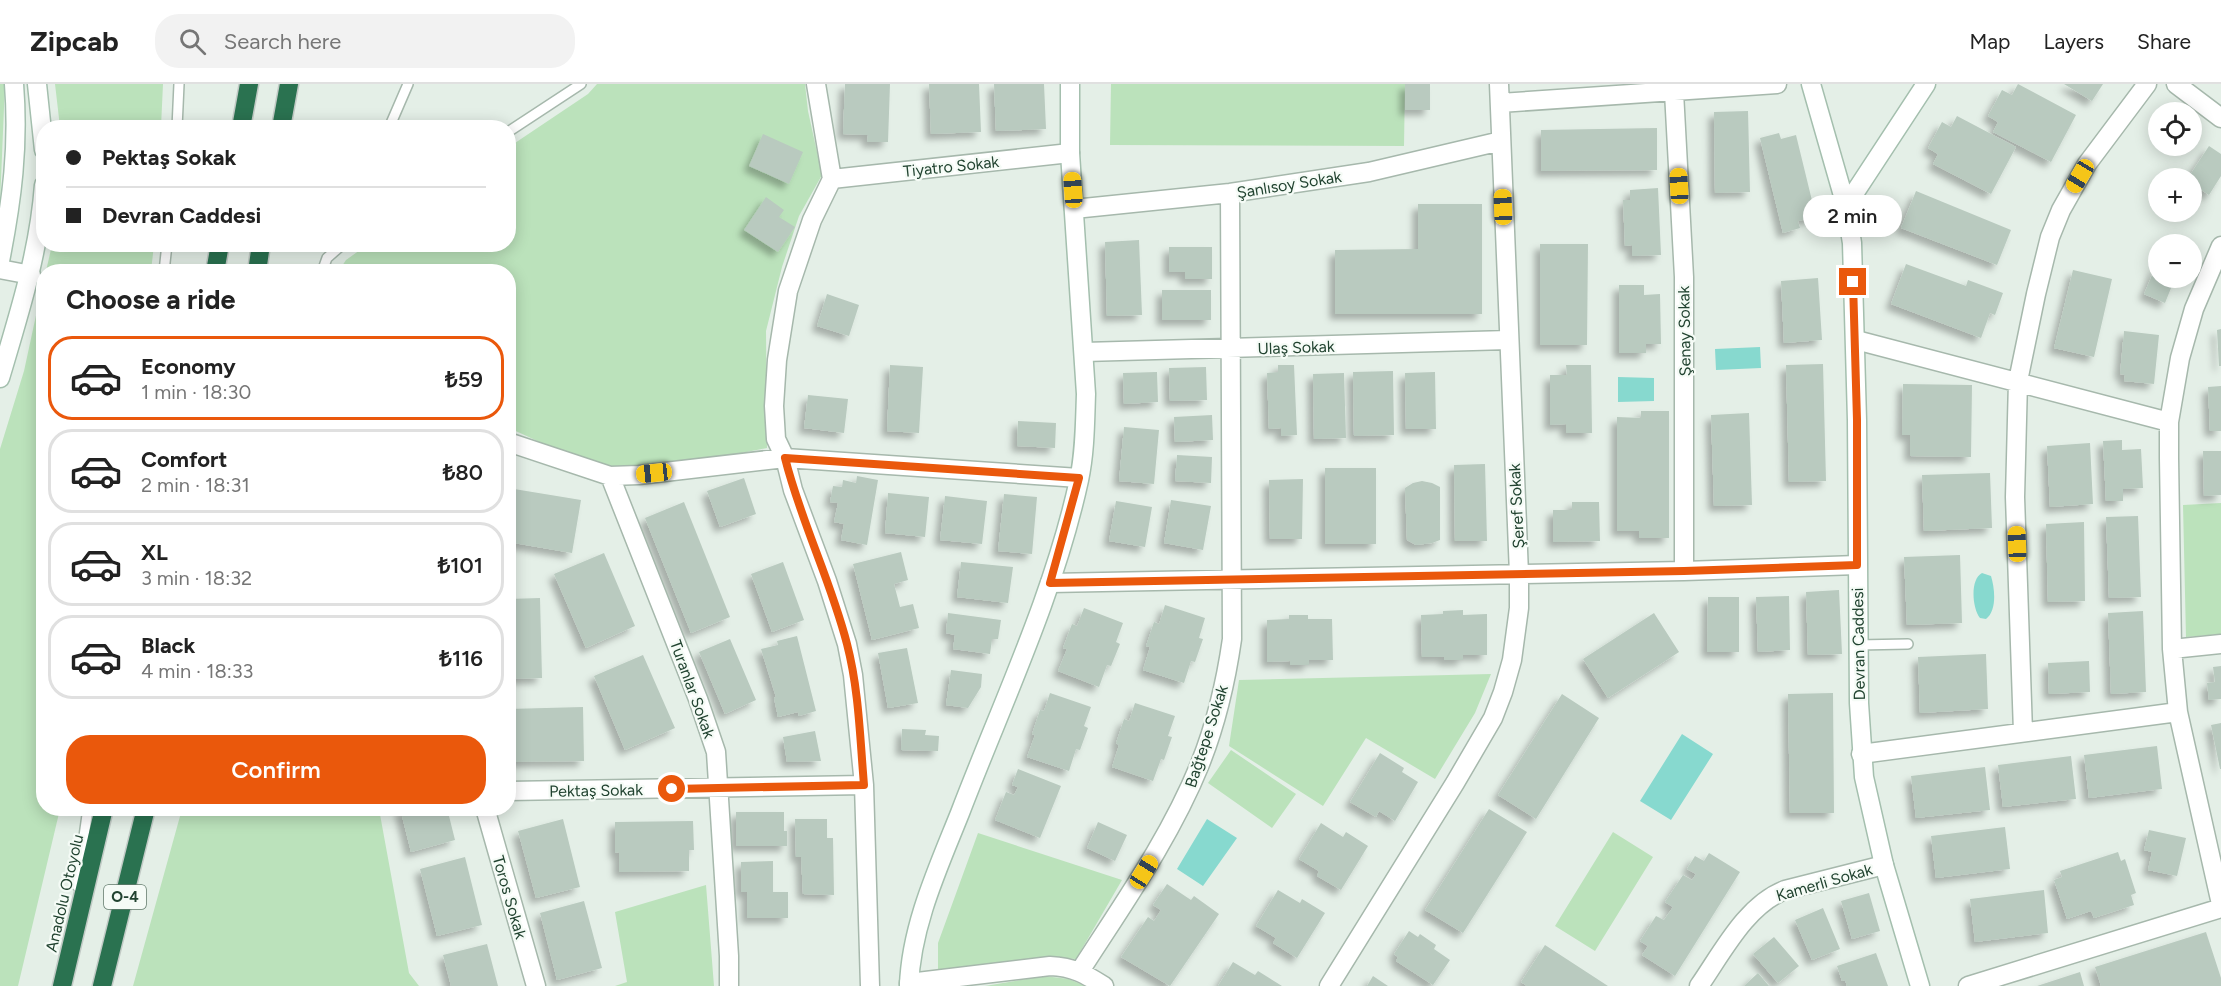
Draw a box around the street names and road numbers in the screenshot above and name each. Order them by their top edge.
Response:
street label: Tiyatro Sokak [902,152,1000,181]
street label: Şanlısoy Sokak [1235,167,1343,202]
street label: Şenay Sokak [1674,285,1695,376]
street label: Ulaş Sokak [1257,337,1335,358]
street label: Şeref Sokak [1505,463,1528,549]
street label: Devran Caddesi [1848,588,1869,700]
street label: Turanlar Sokak [666,637,719,741]
street label: Bağtepe Sokak [1181,682,1232,790]
street label: Pektaş Sokak [549,780,643,801]
street label: Anadolu Otoyolu [42,832,87,954]
street label: Toros Sokak [489,853,531,941]
street label: Kamerli Sokak [1774,860,1875,905]
road number: O-4 [104,885,146,909]

